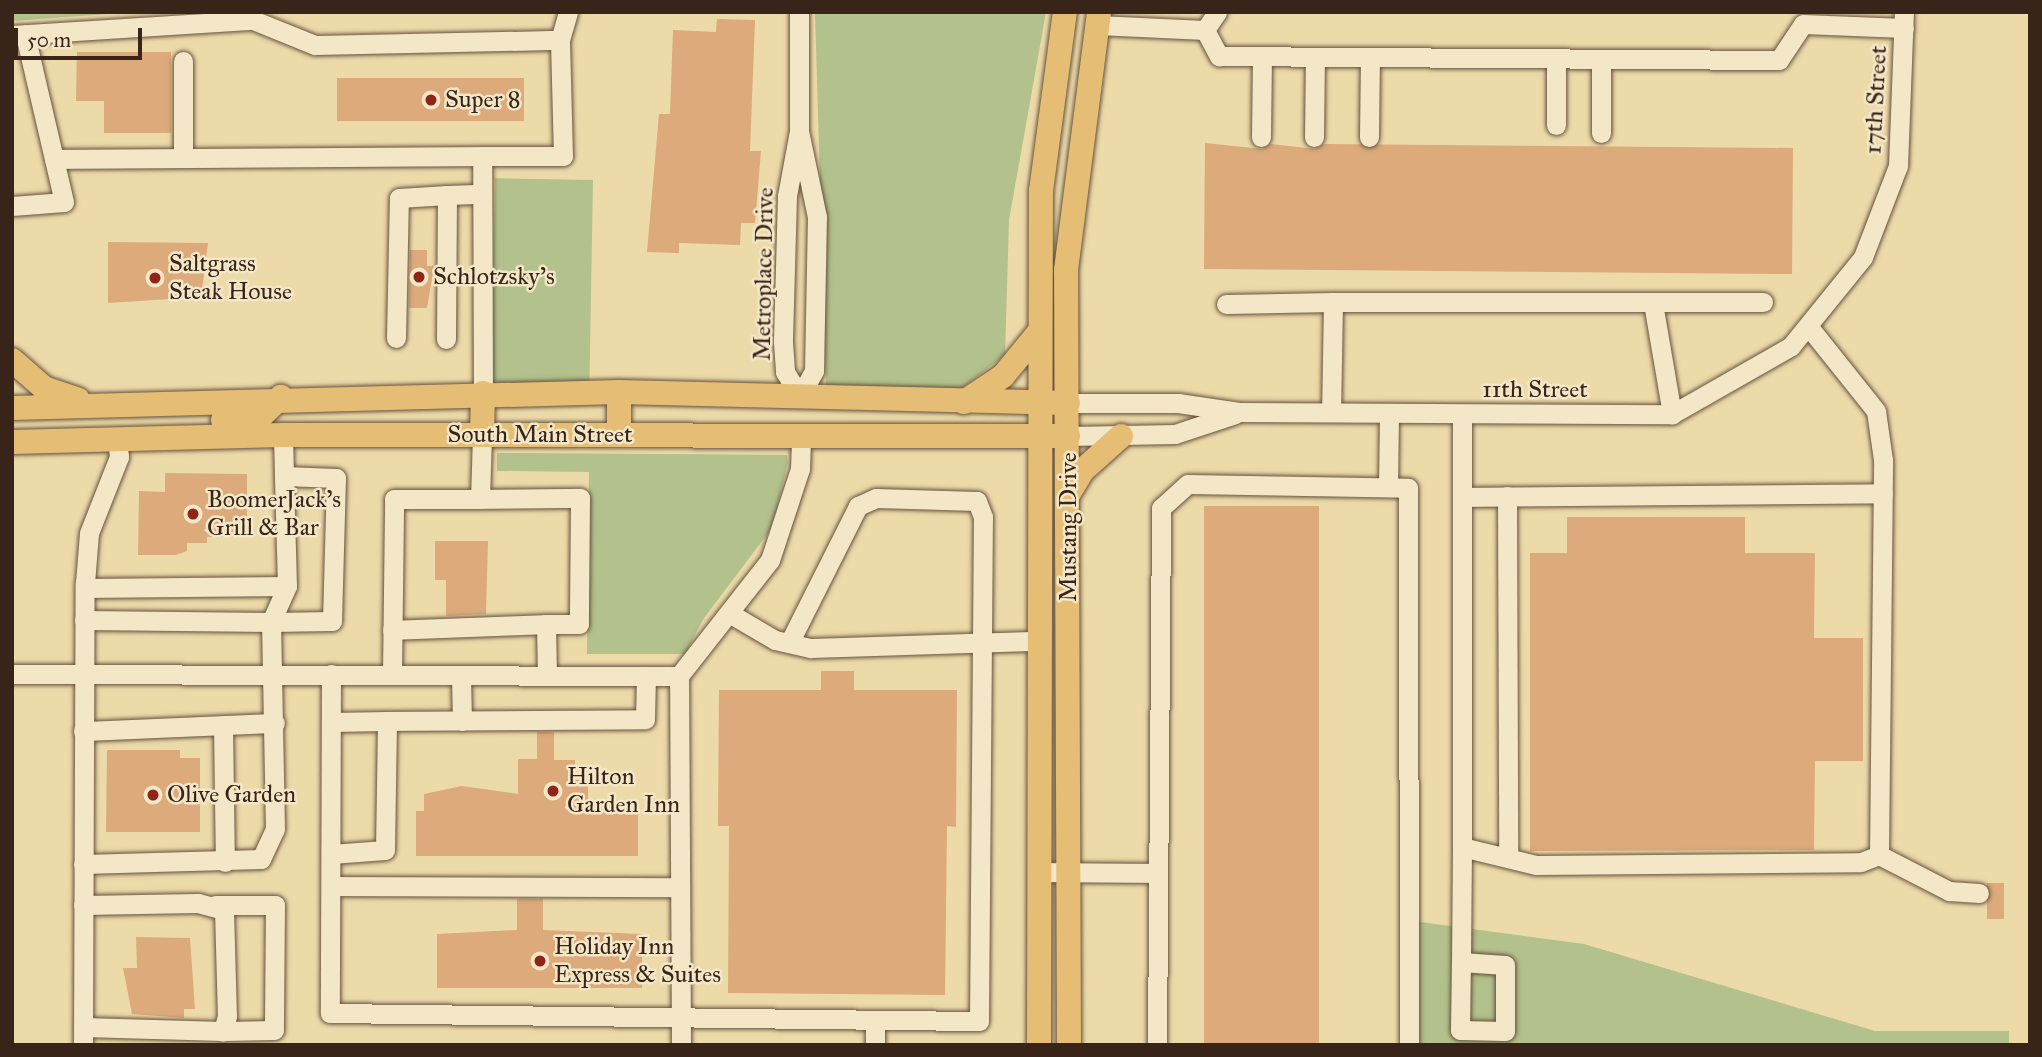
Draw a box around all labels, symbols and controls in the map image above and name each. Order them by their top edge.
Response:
scale bar [18,14,145,58]
text: 50 m [27,27,71,53]
street label: 17th Street [1859,45,1893,155]
place label: Super 8 [445,86,521,114]
marker: Super 8 [423,92,439,108]
street label: Metroplace Drive [748,187,780,361]
place label: Saltgrass Steak House [169,250,292,306]
place label: Schlotzsky's [433,263,555,291]
marker: Schlotzsky's [411,269,427,285]
marker: Saltgrass Steak House [147,270,163,286]
street label: 11th Street [1482,376,1588,404]
street label: South Main Street [447,421,633,449]
street label: Mustang Drive [1055,452,1083,602]
place label: BoomerJack's Grill & Bar [207,486,341,542]
marker: BoomerJack's Grill & Bar [185,506,201,522]
place label: Hilton Garden Inn [567,763,680,819]
place label: Olive Garden [167,781,296,809]
marker: Hilton Garden Inn [545,783,561,799]
marker: Olive Garden [145,787,161,803]
place label: Holiday Inn Express & Suites [554,933,721,989]
marker: Holiday Inn Express & Suites [532,953,548,969]

